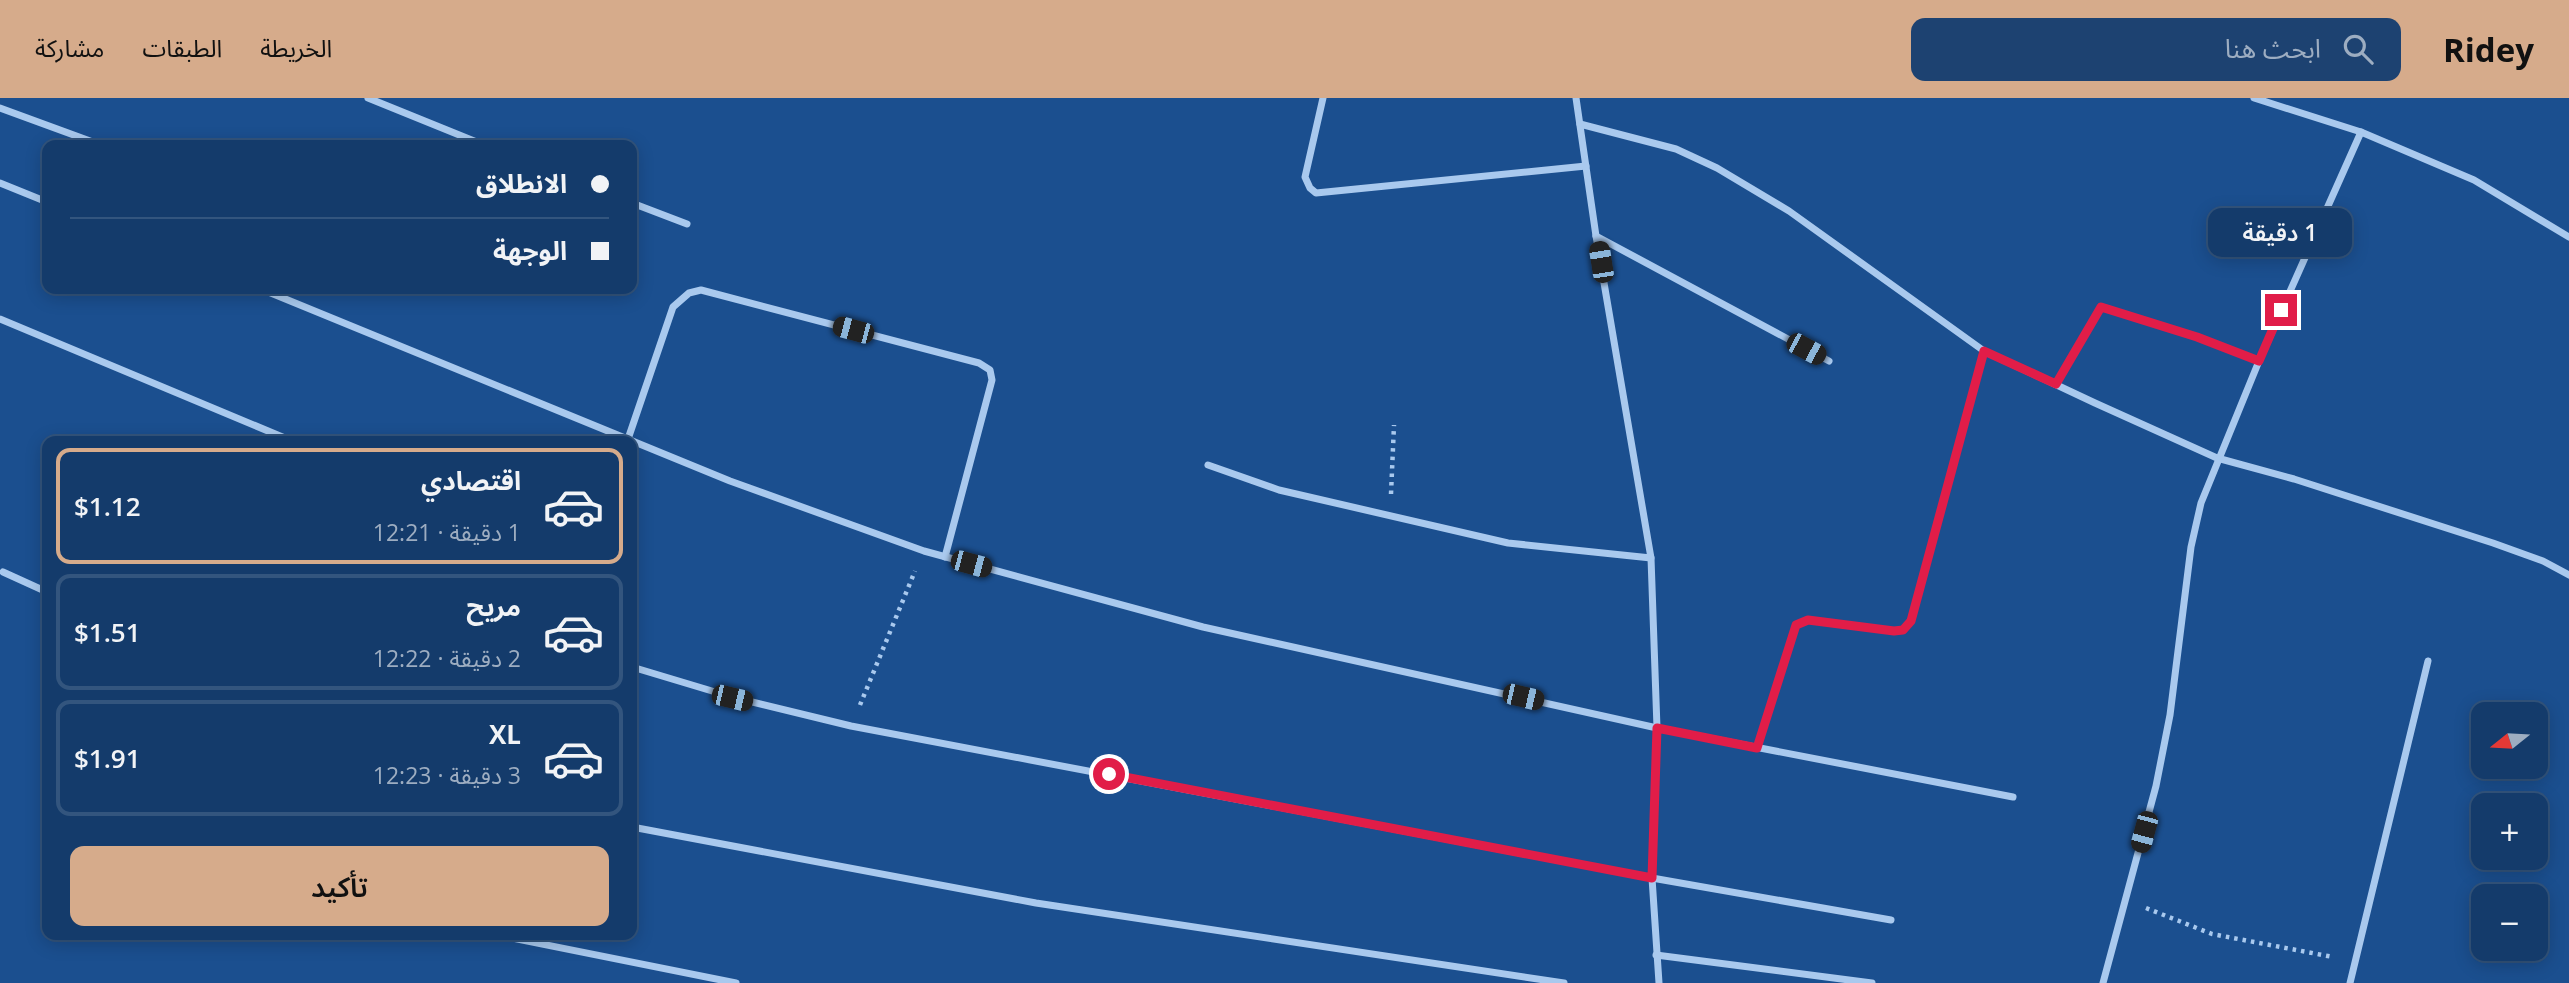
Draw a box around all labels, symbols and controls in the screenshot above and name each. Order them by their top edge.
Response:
search box [1911,18,2401,81]
text: Ridey [2443,27,2534,72]
text: ابحث هنا [2225,30,2321,66]
icon: search [2339,30,2377,68]
text: مشاركة [35,31,104,64]
text: الطبقات [142,31,222,64]
text: الخريطة [260,31,332,64]
text: الانطلاق [476,165,567,201]
callout: 1 دقيقة [2209,208,2353,258]
text: 1 دقيقة [2243,216,2317,248]
text: الوجهة [493,232,567,268]
car [1588,240,1615,284]
route end [2265,294,2297,326]
car [830,314,877,346]
car [1783,330,1830,368]
text: اقتصادي [421,462,521,498]
icon: car [542,475,605,538]
text: $1.12 [74,488,141,524]
text: 1 دقيقة · 12:21 [373,516,521,548]
car [948,548,995,580]
text: مريح [466,588,521,624]
icon: car [542,601,605,664]
text: $1.51 [74,614,141,650]
text: 2 دقيقة · 12:22 [373,642,521,674]
car [1501,682,1546,712]
car [710,683,755,713]
north arrow [2471,702,2548,779]
map controls [2471,702,2548,961]
text: XL [489,716,521,752]
icon: car [542,727,605,790]
text: $1.91 [74,740,141,776]
route start [1093,758,1125,790]
text: 3 دقيقة · 12:23 [373,759,521,791]
button: + [2471,793,2548,870]
car [2129,809,2160,855]
button: تأكيد [70,846,609,926]
button: − [2471,884,2548,961]

